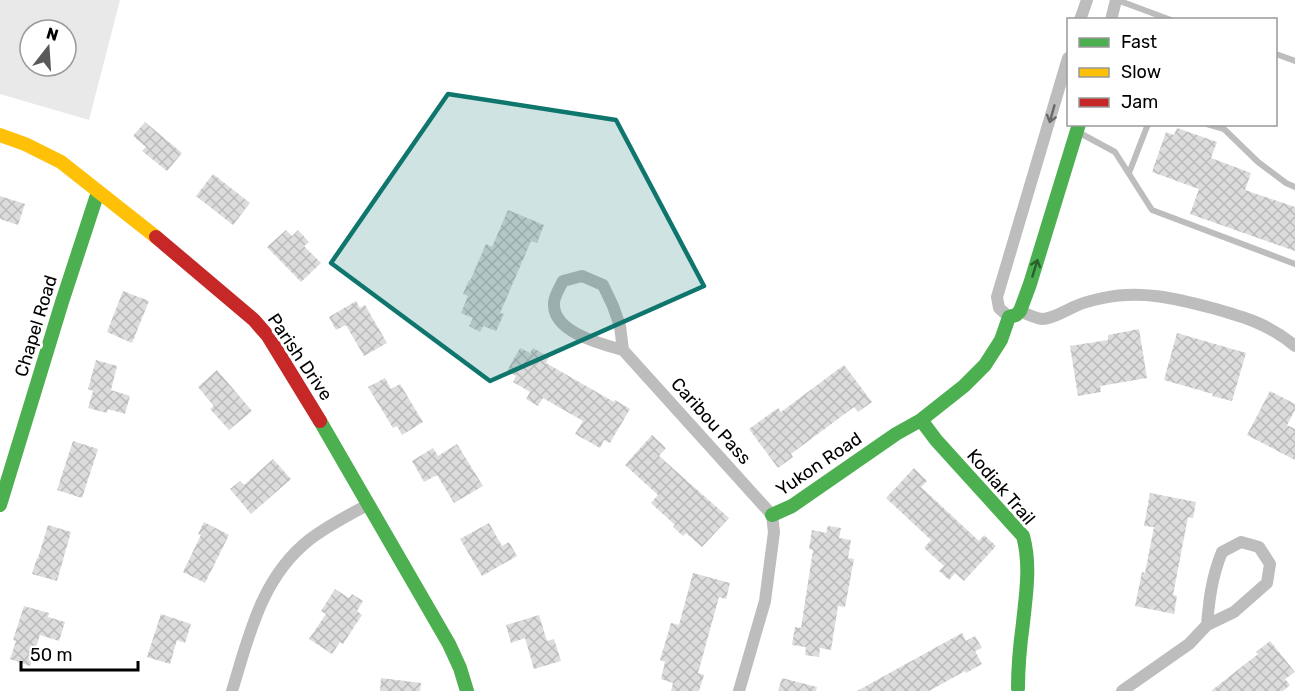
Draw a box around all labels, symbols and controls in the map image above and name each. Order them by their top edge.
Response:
north arrow [18,18,78,78]
legend [1067,18,1277,126]
text: N [44,23,61,45]
text: Fast [1121,31,1157,53]
text: Slow [1121,61,1161,83]
text: Jam [1121,91,1158,113]
one-way arrow [1046,104,1057,123]
one-way arrow [1030,259,1041,278]
street label: Chapel Road [10,273,62,379]
street label: Parish Drive [263,309,337,405]
street label: Caribou Pass [666,373,756,469]
street label: Yukon Road [772,427,866,501]
street label: Kodiak Trail [962,445,1040,529]
scale bar [21,634,138,672]
text: 50 m [30,644,73,666]

